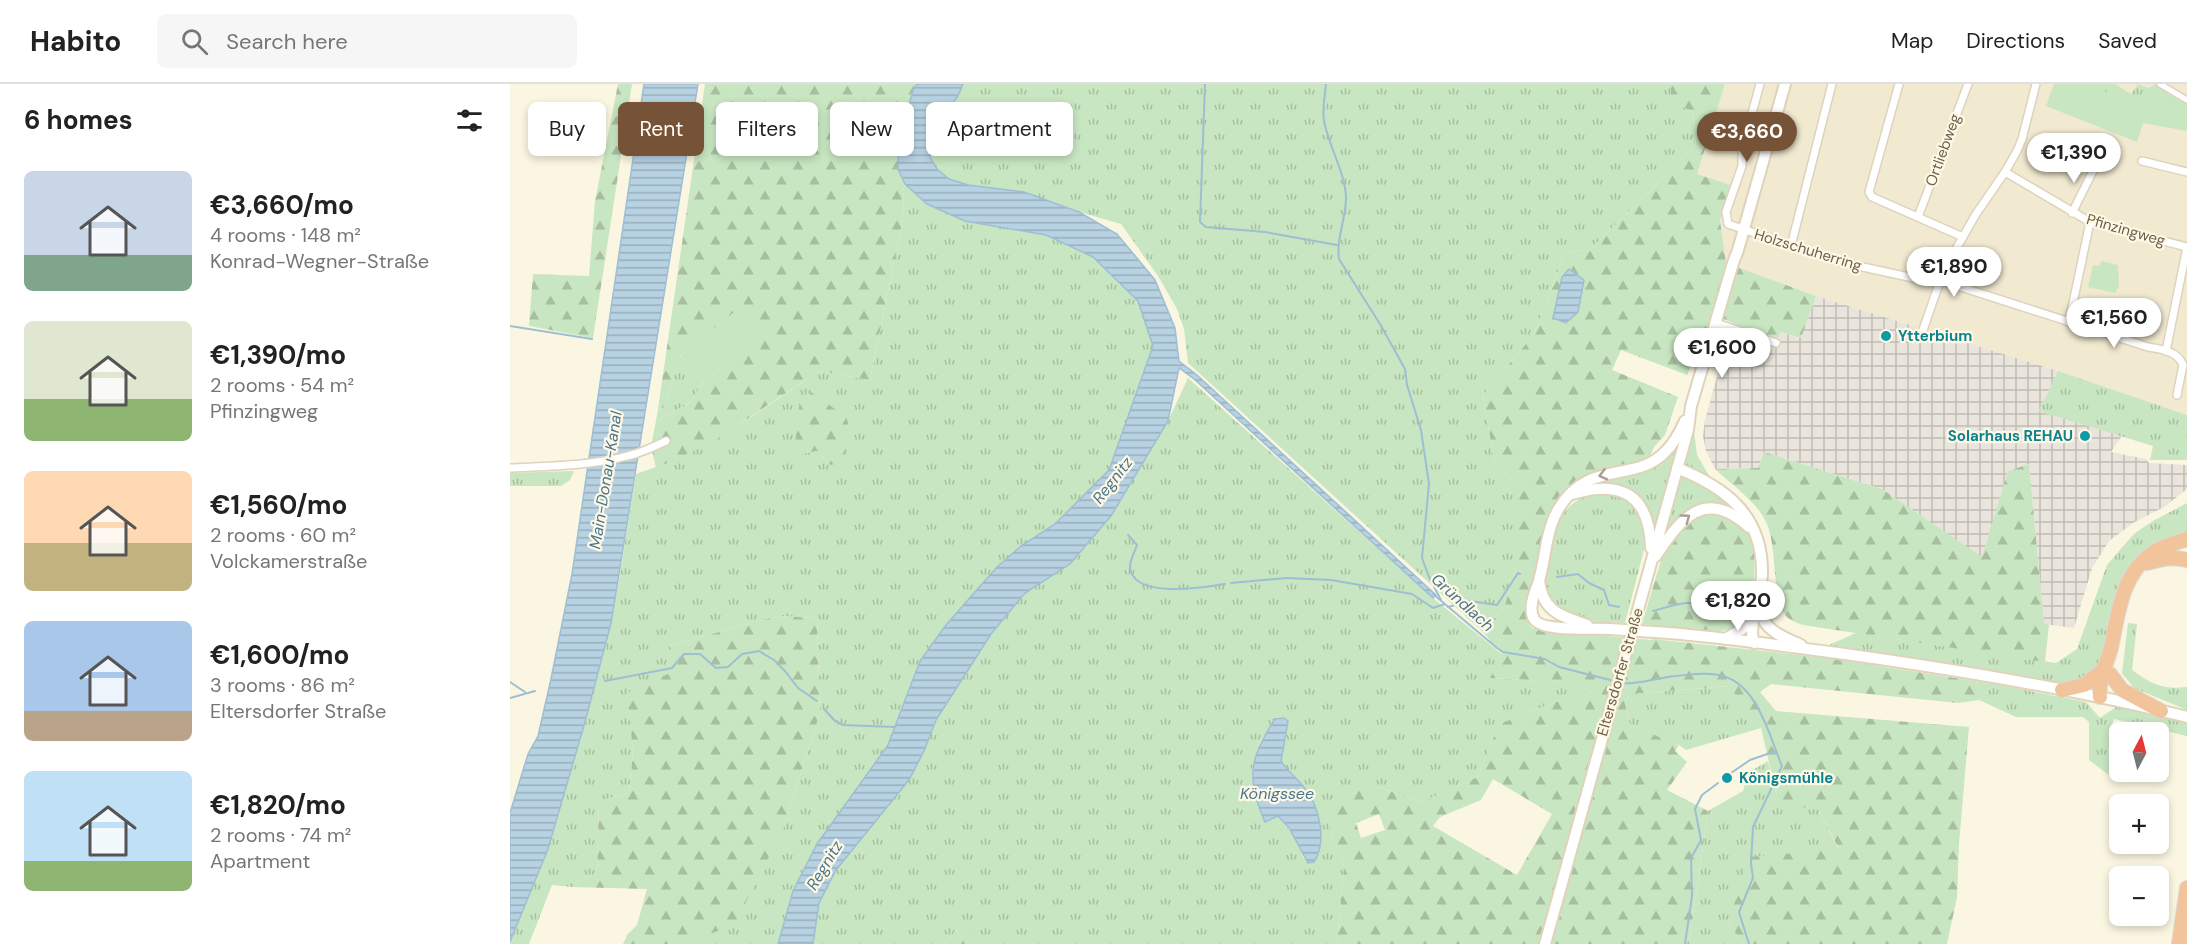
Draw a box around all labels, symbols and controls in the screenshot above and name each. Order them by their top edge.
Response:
search box [157,14,577,68]
text: Habito [30,23,121,60]
icon: search [178,25,211,58]
text: Search here [226,27,348,56]
text: Map [1891,27,1933,55]
text: Directions [1966,27,2065,55]
text: Saved [2098,27,2157,55]
chip: Buy [528,102,606,156]
chip: Rent [618,102,704,156]
chip: Filters [716,102,818,156]
chip: New [830,102,914,156]
chip: Apartment [926,102,1073,156]
text: 6 homes [24,103,132,137]
icon: filters [453,104,486,137]
street label: Ortliebweg [1921,111,1965,189]
pin: €3,660 [1698,112,1796,163]
text: €3,660 [1711,118,1783,144]
pin: €1,390 [2025,133,2123,184]
text: €1,390 [2041,139,2107,165]
text: €3,660/mo [210,188,354,222]
icon: home [72,195,144,267]
street label: Pfinzingweg [2084,209,2168,251]
text: 4 rooms · 148 m² [210,222,361,248]
street label: Holzschuherring [1752,224,1864,276]
pin: €1,890 [1905,247,2003,298]
text: Konrad-Wegner-Straße [210,248,429,274]
text: €1,890 [1921,253,1987,279]
pin: €1,560 [2065,298,2163,349]
text: €1,560 [2080,304,2148,330]
place label: Ytterbium [1898,326,1972,346]
pin: €1,600 [1673,328,1771,379]
marker: Ytterbium [1879,329,1893,343]
text: €1,600 [1688,334,1756,360]
text: €1,390/mo [210,338,346,372]
icon: home [72,345,144,417]
text: 2 rooms · 54 m² [210,372,354,398]
text: Pfinzingweg [210,398,318,424]
water label: Main-Donau-Kanal [584,409,627,550]
place label: Solarhaus REHAU [1948,426,2073,446]
marker: Solarhaus REHAU [2078,429,2092,443]
water label: Regnitz [1088,452,1138,508]
one-way arrow [1598,468,1608,481]
text: €1,560/mo [210,488,347,522]
icon: home [72,495,144,567]
one-way arrow [1680,514,1691,525]
text: 2 rooms · 60 m² [210,522,356,548]
text: Volckamerstraße [210,548,367,574]
water label: Gründlach [1427,569,1498,636]
pin: €1,820 [1689,581,1787,632]
text: €1,820 [1705,587,1771,613]
street label: Eltersdorfer Straße [1592,606,1648,738]
text: €1,600/mo [210,638,349,672]
icon: home [72,645,144,717]
text: 3 rooms · 86 m² [210,672,355,698]
text: Eltersdorfer Straße [210,698,386,724]
north arrow [2109,722,2169,782]
map controls [2109,722,2169,926]
place label: Königsmühle [1739,768,1833,788]
marker: Königsmühle [1720,771,1734,785]
water label: Königssee [1240,783,1314,804]
text: €1,820/mo [210,788,346,822]
button: + [2109,794,2169,854]
icon: home [72,795,144,867]
text: 2 rooms · 74 m² [210,822,351,848]
water label: Regnitz [802,836,848,894]
text: Apartment [210,848,310,874]
button: − [2109,866,2169,926]

